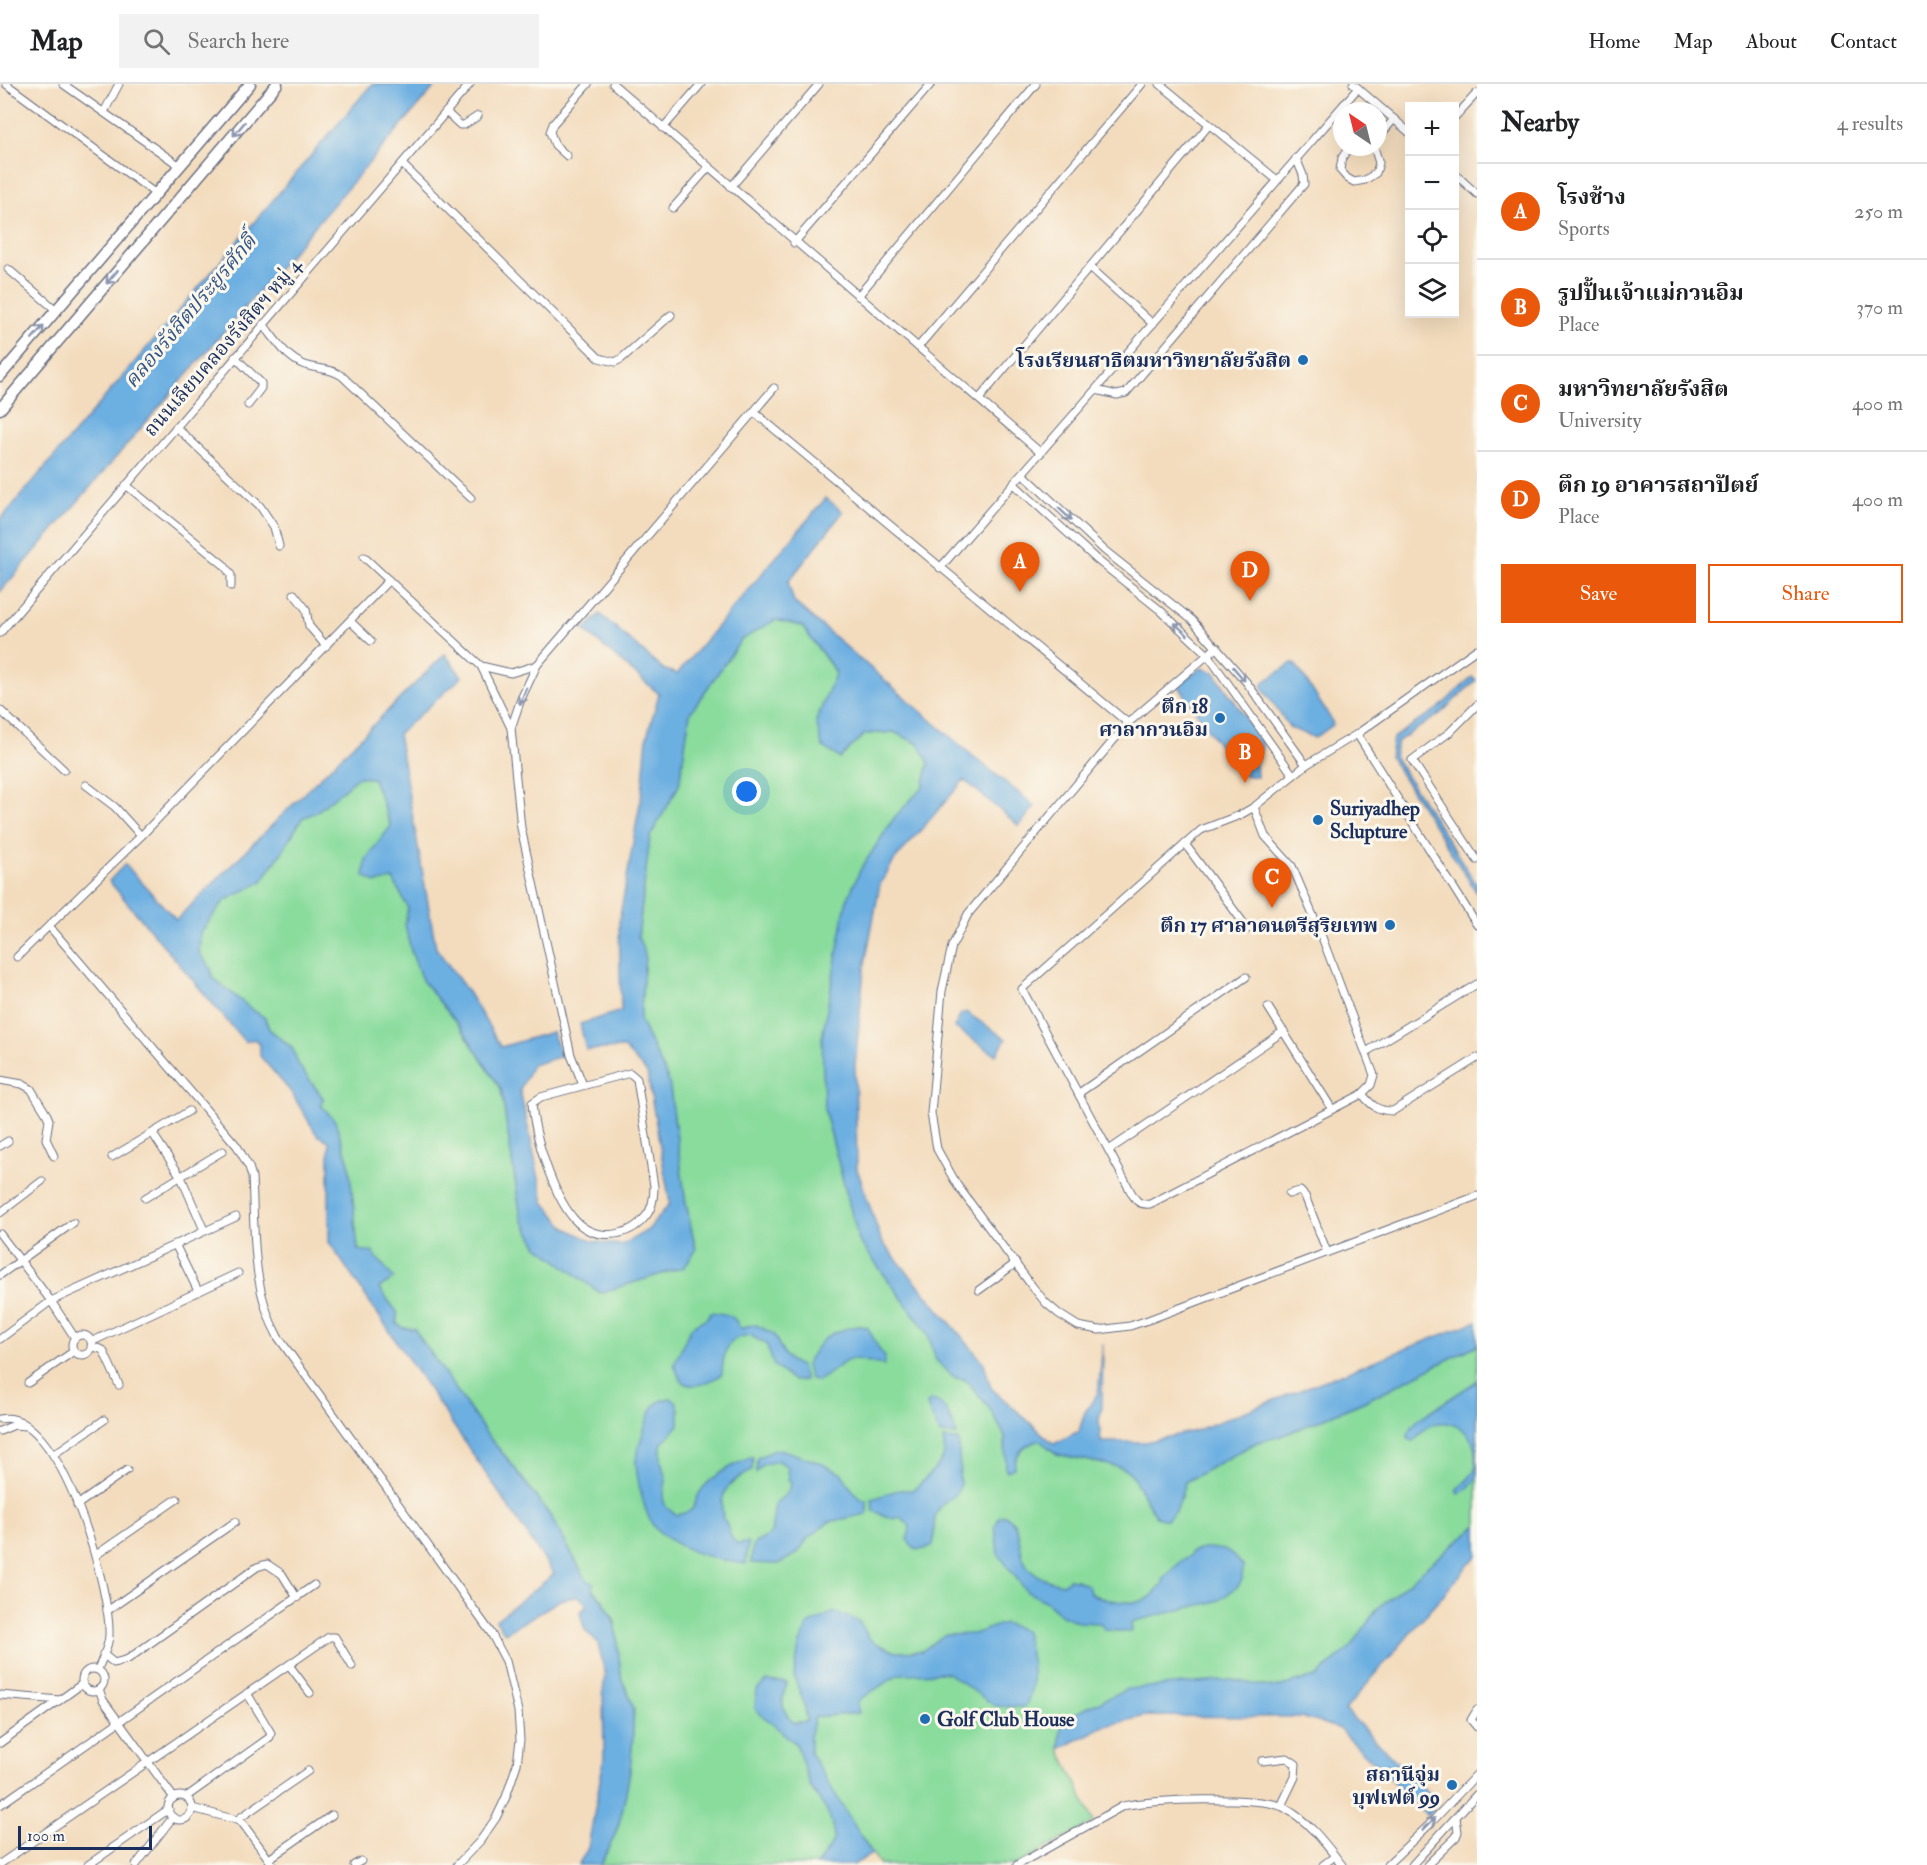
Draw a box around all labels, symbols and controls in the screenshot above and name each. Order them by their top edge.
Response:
search box [119,14,539,68]
text: Map [30,24,83,59]
icon: search [140,25,173,58]
text: Search here [188,27,289,55]
text: Home [1588,28,1640,55]
text: Map [1673,28,1713,55]
text: About [1746,28,1797,55]
text: Contact [1830,28,1897,55]
north arrow [1333,102,1387,156]
map controls [1405,102,1459,318]
button: + [1405,102,1459,156]
text: Nearby [1501,107,1579,139]
text: 4 results [1837,111,1903,136]
one-way arrow [232,121,245,137]
button: − [1405,156,1459,210]
text: โรงช้าง [1558,183,1626,211]
text: A [1514,199,1527,224]
text: 250 m [1854,199,1903,224]
button: locate [1405,210,1459,264]
text: Sports [1558,216,1610,241]
water label: คลองรังสิตประยูรศักดิ์ [116,222,267,394]
street label: ถนนเลียบคลองรังสิตฯ หมู่ 4 [138,252,308,442]
button: layers [1405,264,1459,318]
one-way arrow [105,269,119,284]
text: รูปปั้นเจ้าแม่กวนอิม [1558,279,1744,307]
text: B [1514,295,1527,320]
text: 370 m [1856,295,1903,320]
text: Place [1558,312,1599,337]
one-way arrow [31,325,45,340]
place label: โรงเรียนสาธิตมหาวิทยาลัยรังสิต [1015,347,1291,373]
marker: โรงเรียนสาธิตมหาวิทยาลัยรังสิต [1296,353,1310,367]
text: มหาวิทยาลัยรังสิต [1558,375,1729,403]
text: C [1513,391,1528,416]
text: 400 m [1852,391,1903,416]
text: University [1558,408,1641,433]
text: ตึก 19 อาคารสถาปัตย์ [1558,471,1759,499]
text: D [1512,487,1529,512]
text: 400 m [1852,487,1903,512]
text: Place [1558,504,1599,529]
one-way arrow [1058,507,1073,521]
pin: A [1000,542,1040,592]
pin: D [1230,552,1270,601]
button: Save [1501,564,1696,623]
button: Share [1708,564,1903,623]
one-way arrow [1173,622,1188,636]
one-way arrow [1233,666,1246,682]
one-way arrow [516,686,527,705]
place label: ตึก 18 ศาลากวนอิม [1099,694,1209,742]
marker: ตึก 18 ศาลากวนอิม [1213,711,1227,725]
pin: B [1226,734,1264,783]
your location [732,777,761,806]
place label: Suriyadhep Sclupture [1330,796,1420,845]
marker: Suriyadhep Sclupture [1311,813,1325,827]
pin: C [1252,858,1292,908]
place label: ตึก 17 ศาลาดนตรีสุริยเทพ [1160,913,1378,938]
marker: ตึก 17 ศาลาดนตรีสุริยเทพ [1383,918,1397,932]
place label: Golf Club House [937,1707,1075,1732]
marker: Golf Club House [918,1712,932,1726]
place label: สถานีจุ่ม บุฟเฟต์ 99 [1352,1762,1440,1810]
marker: สถานีจุ่ม บุฟเฟต์ 99 [1445,1778,1459,1792]
one-way arrow [1422,1817,1437,1832]
scale bar [18,1823,152,1850]
text: 100 m [27,1826,65,1846]

